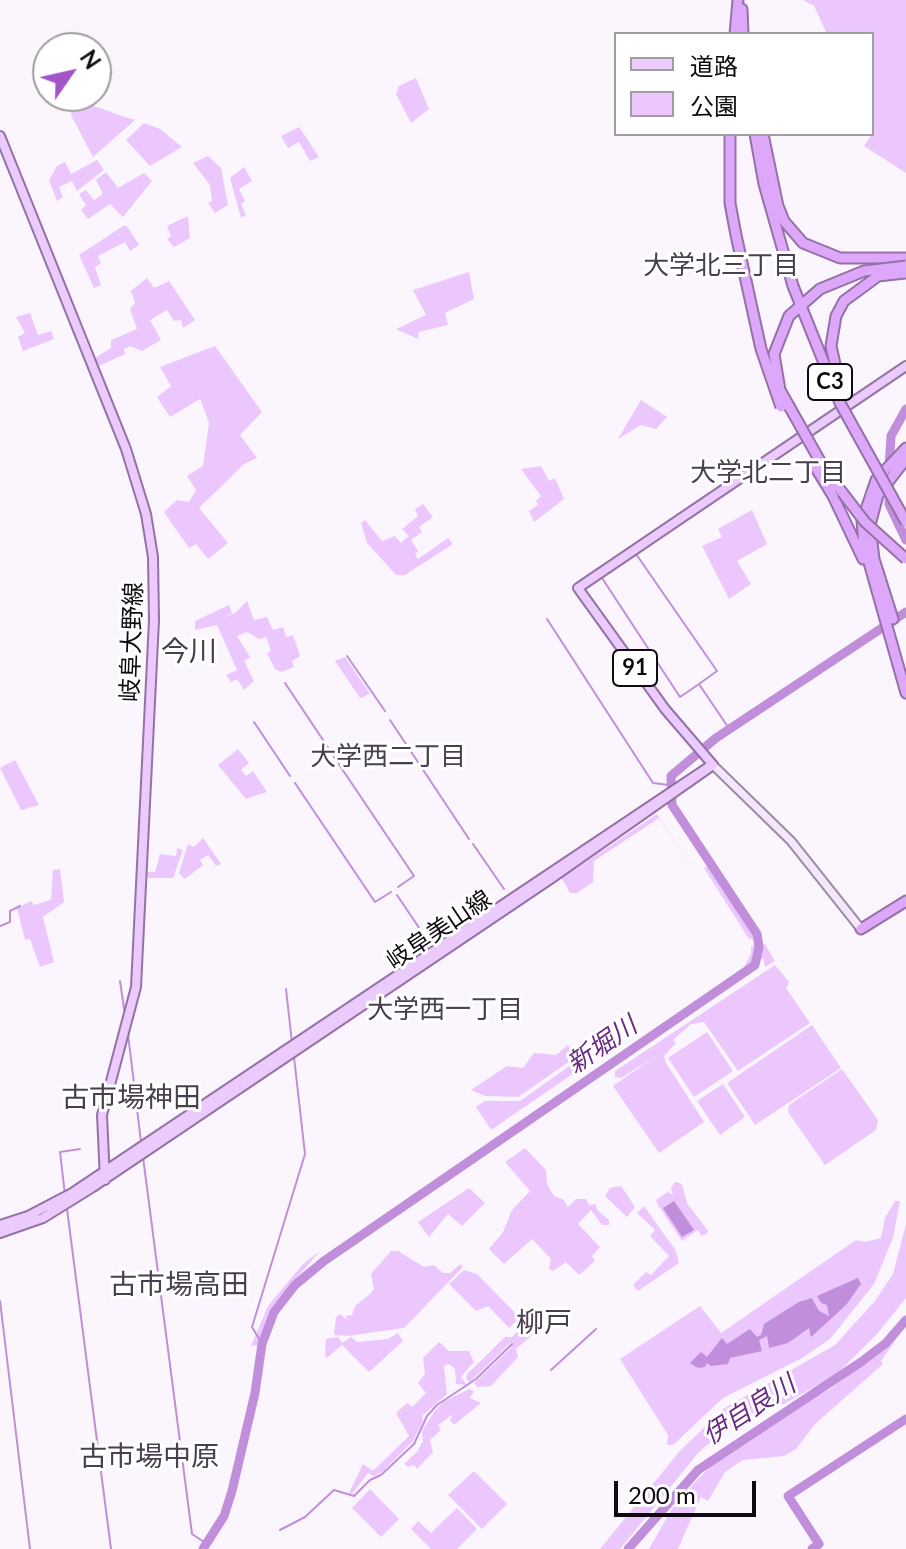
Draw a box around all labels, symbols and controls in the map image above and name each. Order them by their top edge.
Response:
north arrow [32,32,112,112]
legend [614,32,874,136]
text: N [75,45,107,74]
text: 道路 [690,51,738,80]
text: 公園 [690,91,738,120]
district label: 大学北三丁目 [643,250,799,282]
road number: C3 [808,364,852,400]
district label: 大学北二丁目 [690,457,846,489]
street label: 岐阜大野線 [116,582,148,702]
district label: 今川 [161,635,217,669]
road number: 91 [613,650,657,686]
district label: 大学西二丁目 [310,741,466,773]
street label: 岐阜美山線 [381,885,497,975]
district label: 大学西一丁目 [367,994,523,1026]
water label: 新堀川 [561,1010,643,1080]
district label: 古市場神田 [61,1081,201,1115]
district label: 古市場高田 [109,1268,249,1302]
district label: 柳戸 [516,1306,572,1340]
water label: 伊自良川 [697,1369,801,1451]
district label: 古市場中原 [79,1440,219,1474]
scale bar [618,1465,760,1515]
text: 200 m [628,1480,696,1509]

